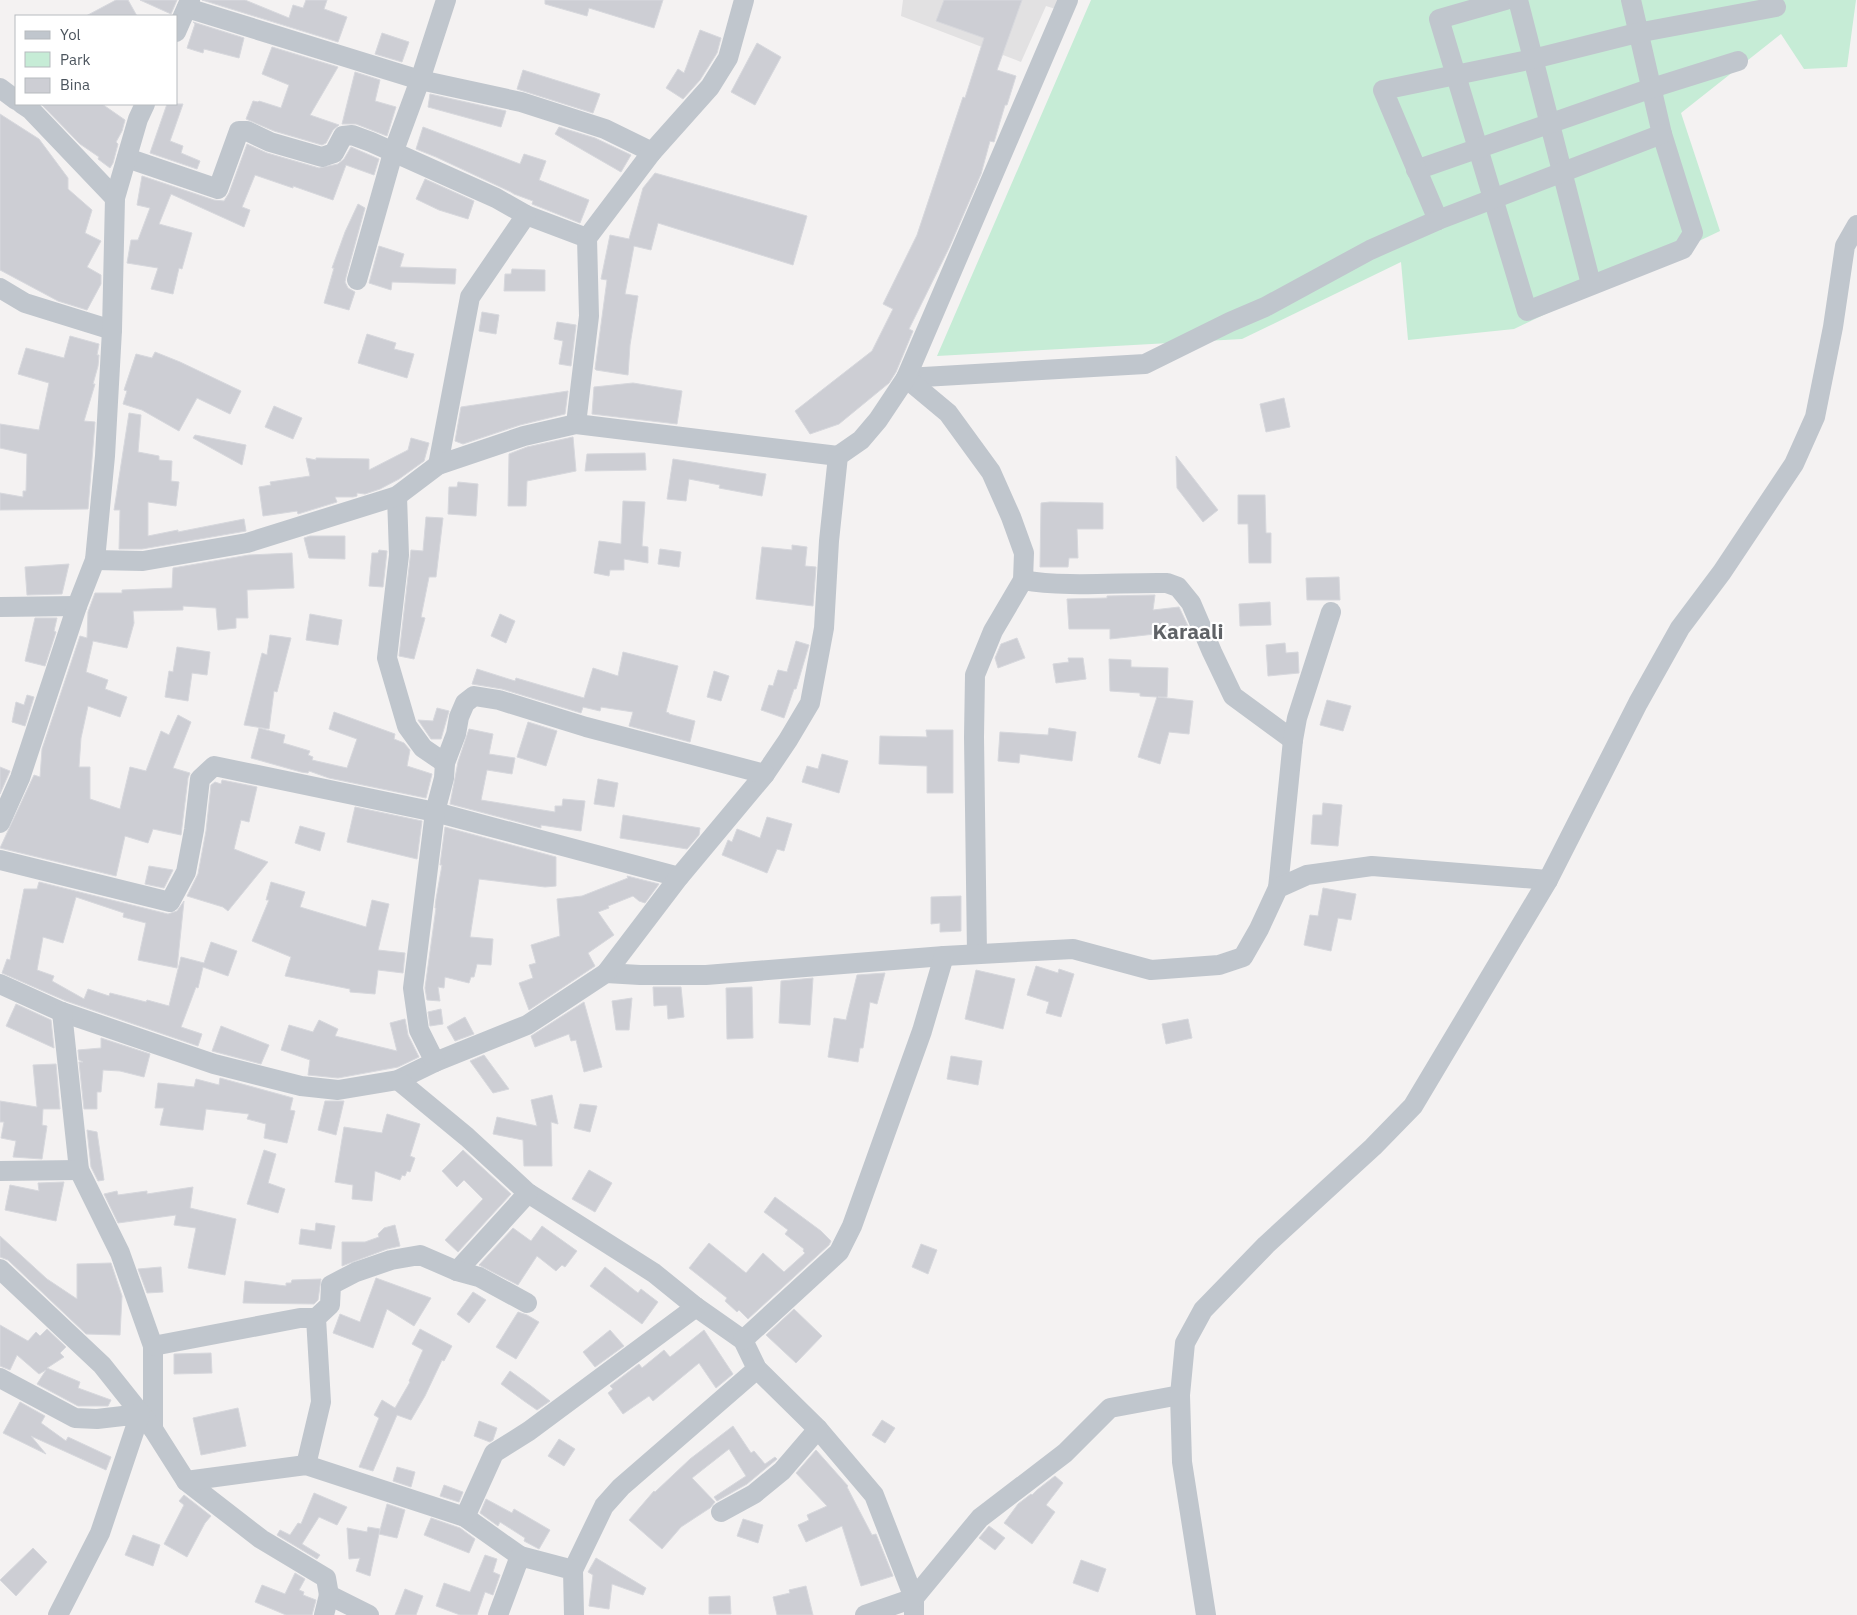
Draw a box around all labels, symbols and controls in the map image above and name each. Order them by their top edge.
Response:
legend [15,15,178,105]
text: Yol [60,25,81,44]
text: Park [60,50,90,69]
text: Bina [60,75,90,94]
district label: Karaali [1153,617,1223,645]

